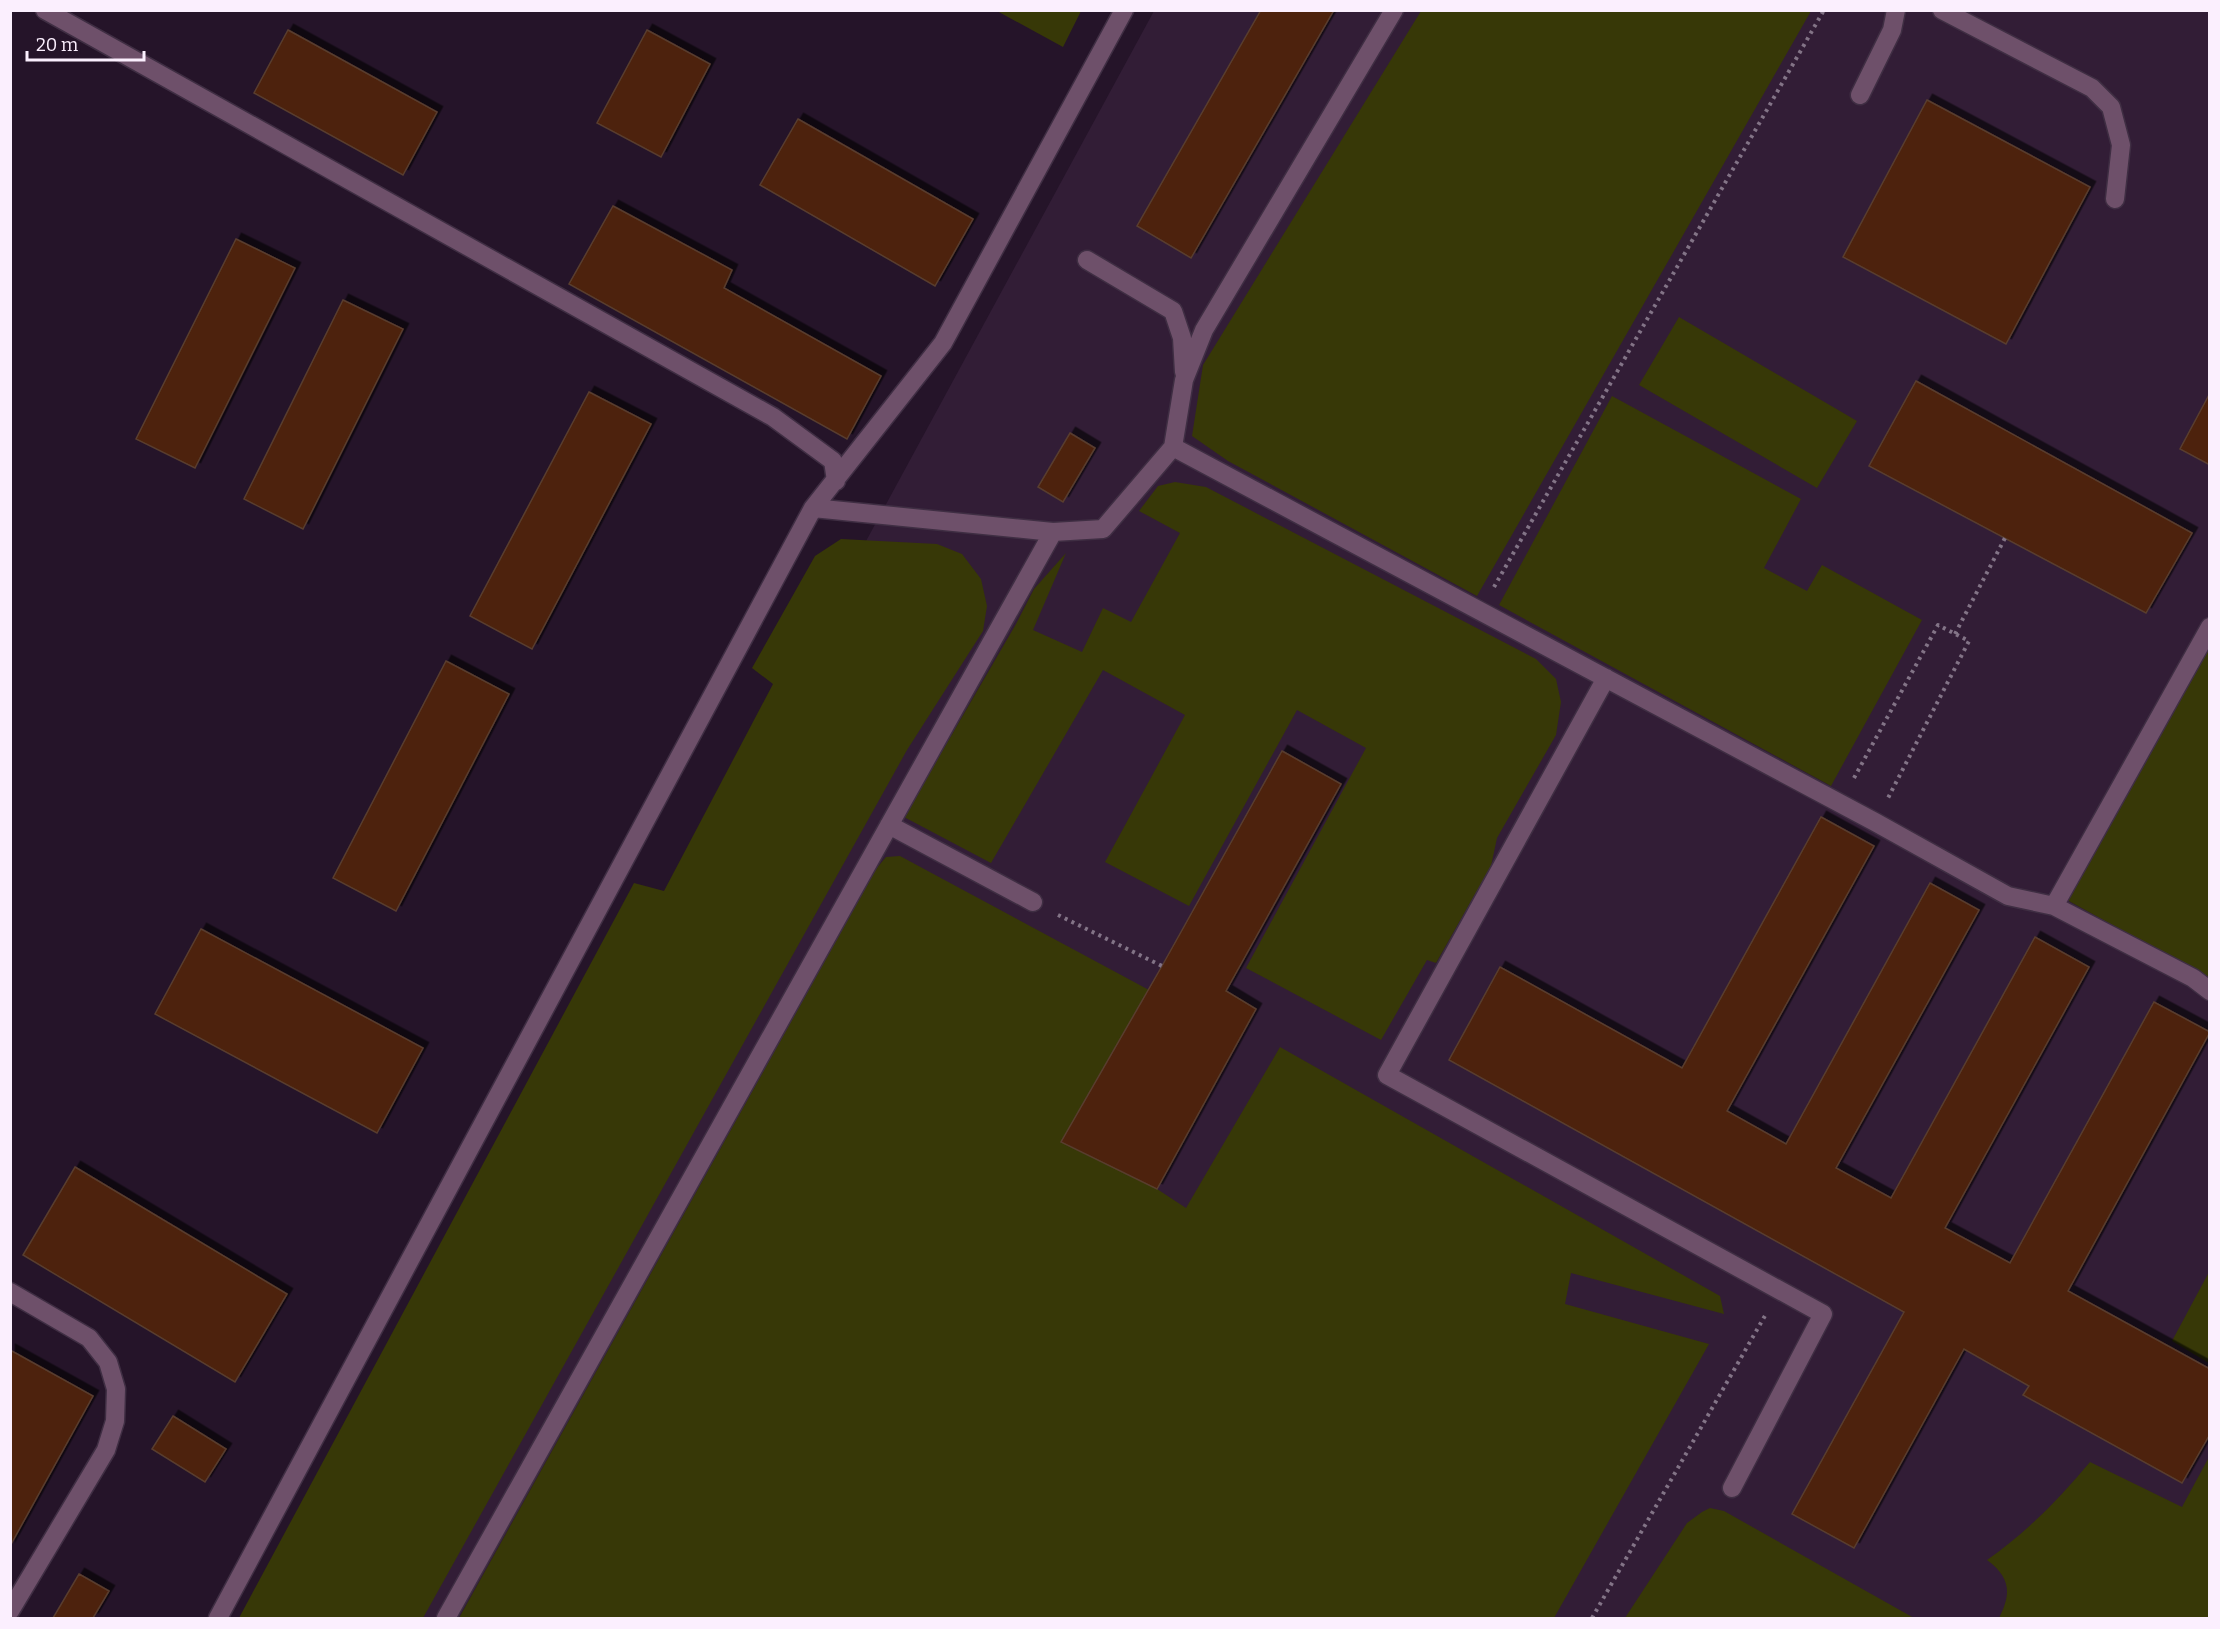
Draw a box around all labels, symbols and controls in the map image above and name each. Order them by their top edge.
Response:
scale bar [27,24,144,62]
text: 20 m [36,34,78,56]

